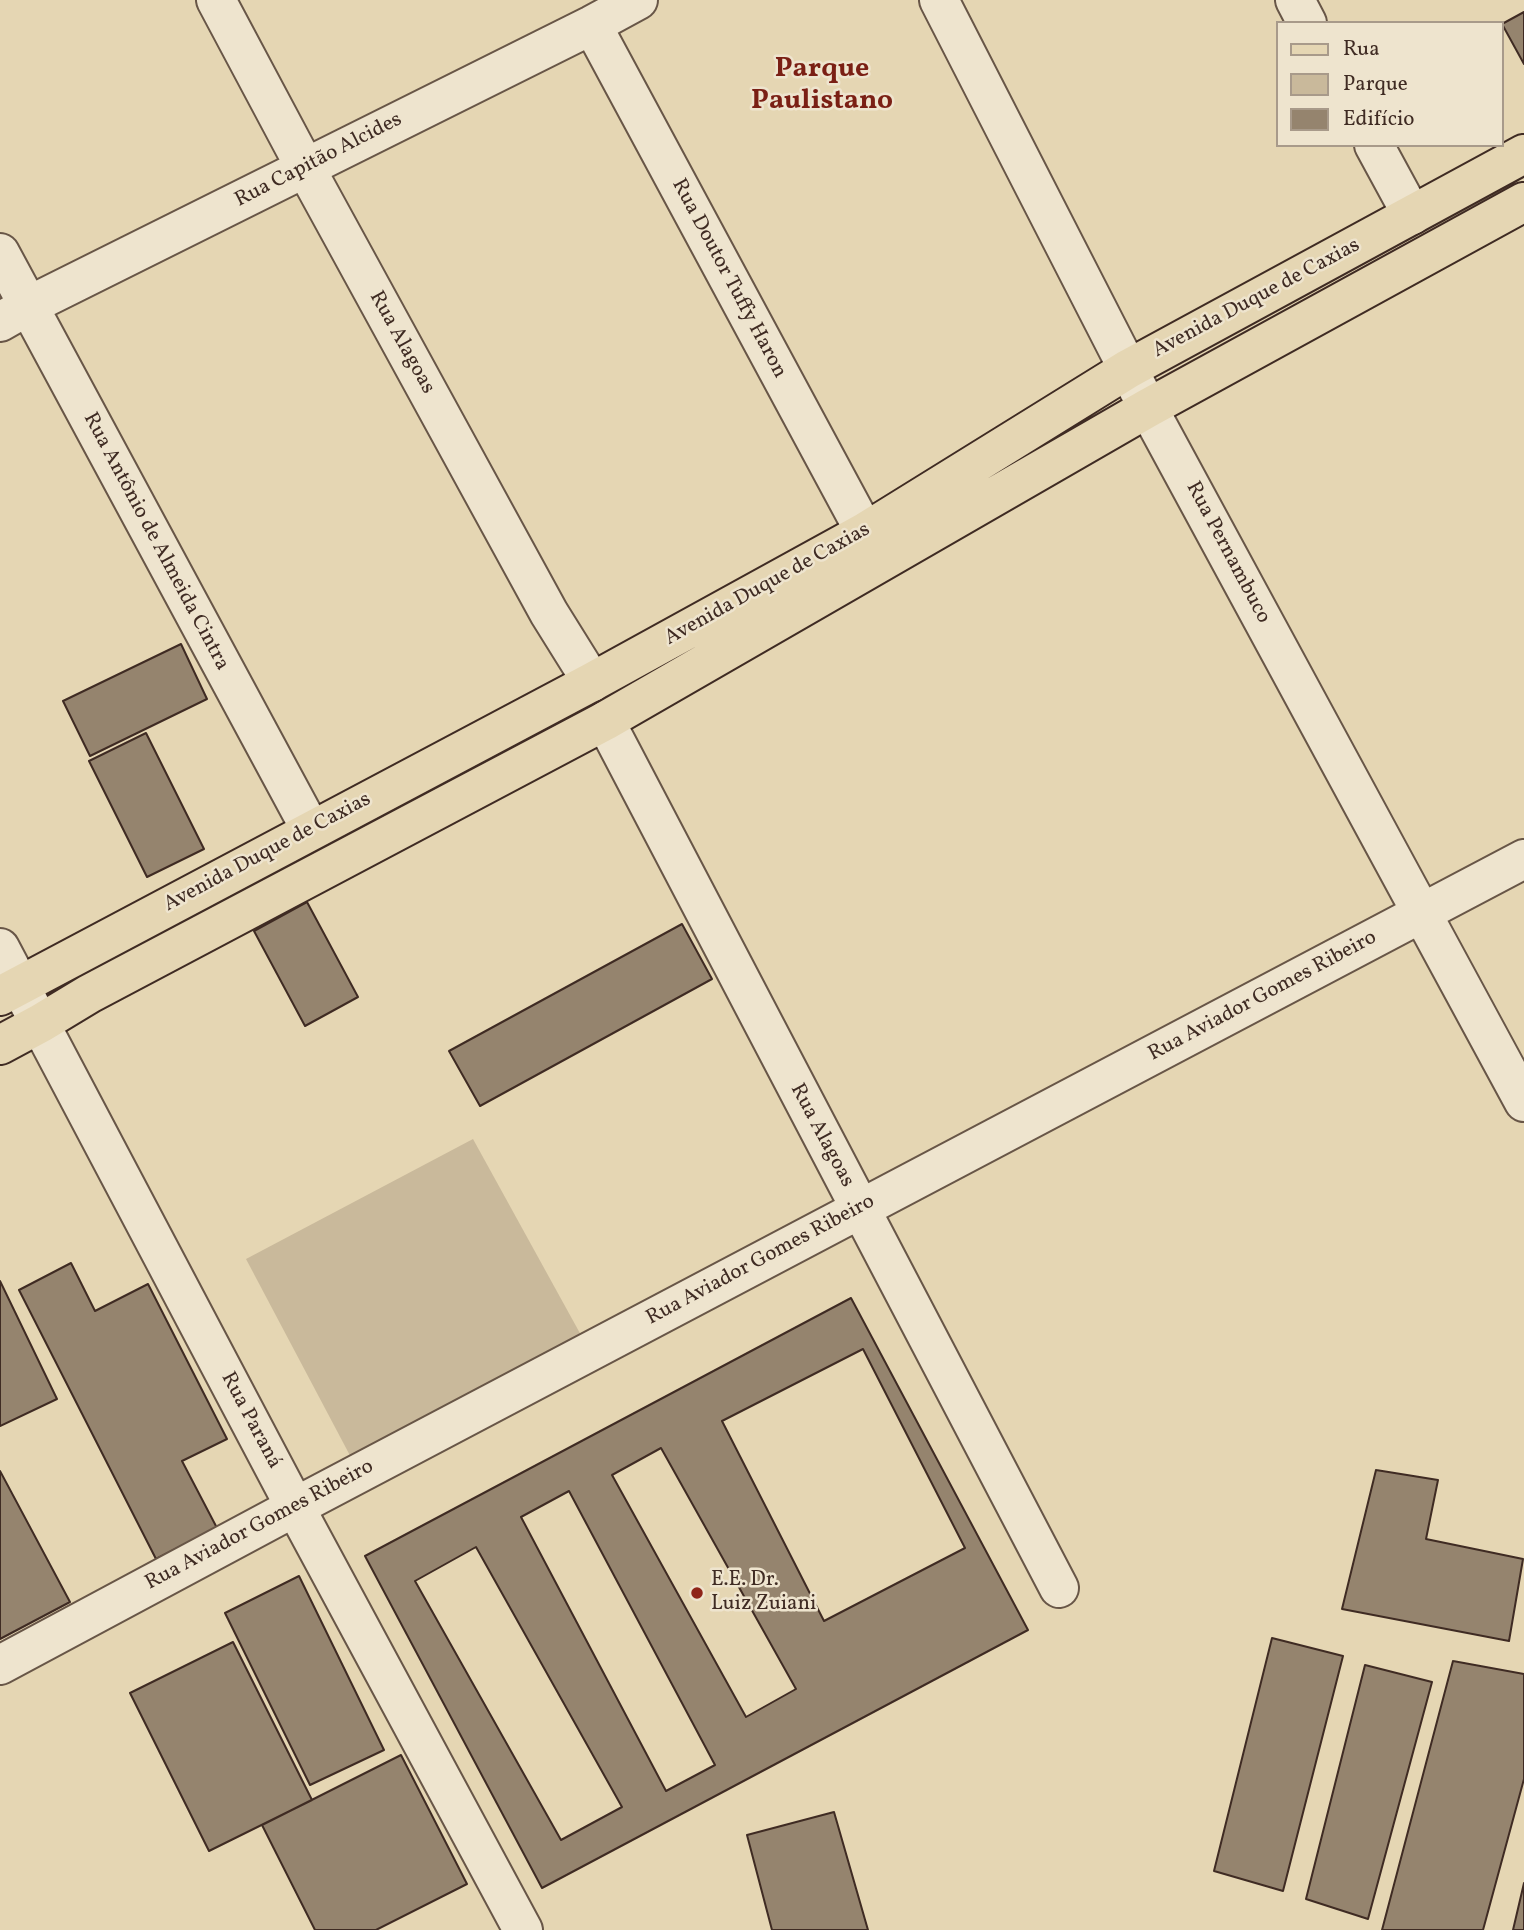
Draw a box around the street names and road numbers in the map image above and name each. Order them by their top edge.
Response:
street label: Rua Capitão Alcides [231,108,407,214]
street label: Rua Doutor Tuffy Haron [665,175,791,383]
street label: Avenida Duque de Caxias [1149,234,1365,364]
street label: Rua Alagoas [362,287,440,399]
street label: Rua Antônio de Almeida Cintra [76,409,234,675]
street label: Rua Pernambuco [1179,478,1275,628]
street label: Avenida Duque de Caxias [661,518,875,652]
street label: Avenida Duque de Caxias [160,788,376,918]
street label: Rua Aviador Gomes Ribeiro [1145,926,1381,1068]
street label: Rua Alagoas [783,1080,859,1192]
street label: Rua Aviador Gomes Ribeiro [643,1190,879,1332]
street label: Rua Paraná [214,1368,286,1474]
street label: Rua Aviador Gomes Ribeiro [142,1455,378,1597]

